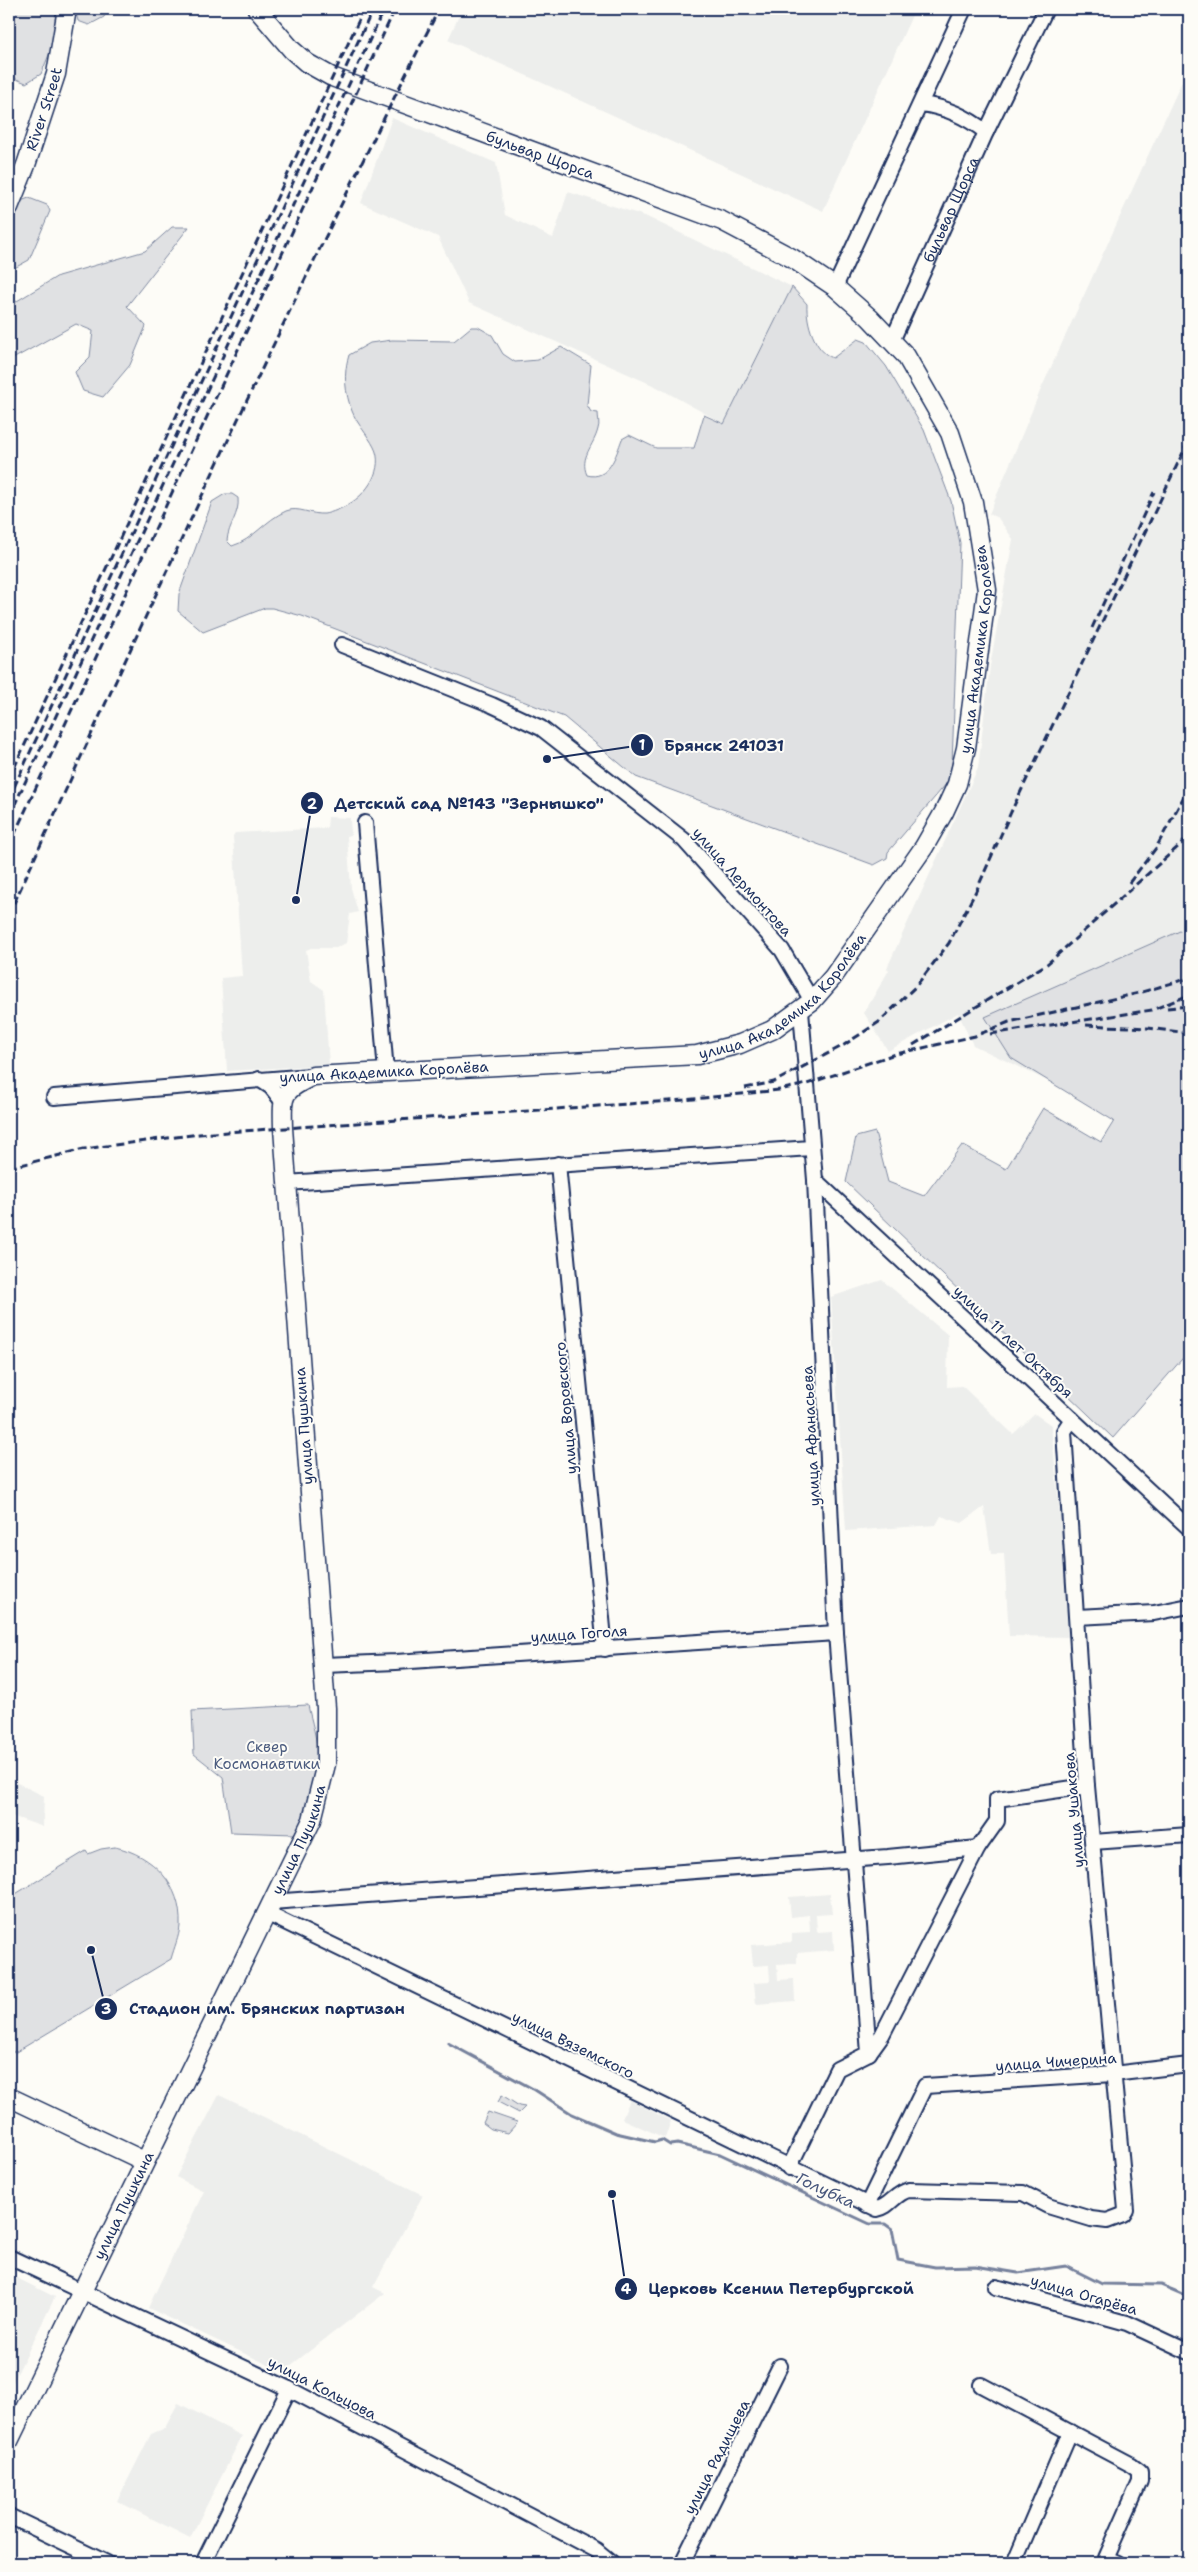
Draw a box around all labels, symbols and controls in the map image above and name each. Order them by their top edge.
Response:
street label: River Street [21,66,67,154]
street label: бульвар Щорса [483,126,597,184]
street label: бульвар Щорса [919,153,984,266]
street label: улица Академика Королёва [955,543,997,756]
callout: Брянск 241031 [629,729,794,760]
text: 1 [639,735,646,755]
text: Брянск 241031 [664,735,784,756]
callout: Детский сад №143 "Зернышко" [299,788,614,819]
text: Детский сад №143 "Зернышко" [334,793,604,814]
text: 2 [307,794,318,814]
street label: улица Лермонтова [688,823,797,941]
street label: улица Академика Королёва [697,929,871,1064]
street label: улица Академика Королёва [279,1056,490,1087]
street label: улица 11 лет Октября [949,1281,1077,1403]
street label: улица Воровского [550,1341,582,1475]
street label: улица Афанасьева [797,1364,825,1507]
street label: улица Пушкина [290,1366,318,1485]
street label: улица Гоголя [530,1621,628,1647]
park label: Сквер Космонавтики [214,1737,321,1774]
street label: улица Ушакова [1059,1751,1089,1869]
street label: улица Пушкина [267,1782,331,1898]
callout: Стадион им. Брянских партизан [94,1993,415,2024]
text: Стадион им. Брянских партизан [129,1998,405,2019]
text: 3 [101,1999,111,2019]
street label: улица Вяземского [509,2007,637,2083]
street label: улица Чичерина [995,2048,1118,2076]
street label: улица Пушкина [89,2148,159,2263]
water label: Голубка [793,2168,858,2213]
street label: улица Огарёва [1028,2270,1140,2320]
callout: Церковь Ксении Петербургской [613,2273,924,2304]
text: Церковь Ксении Петербургской [648,2278,914,2299]
text: 4 [621,2279,632,2299]
street label: улица Кольцова [264,2352,380,2424]
street label: улица Радищева [679,2396,755,2518]

